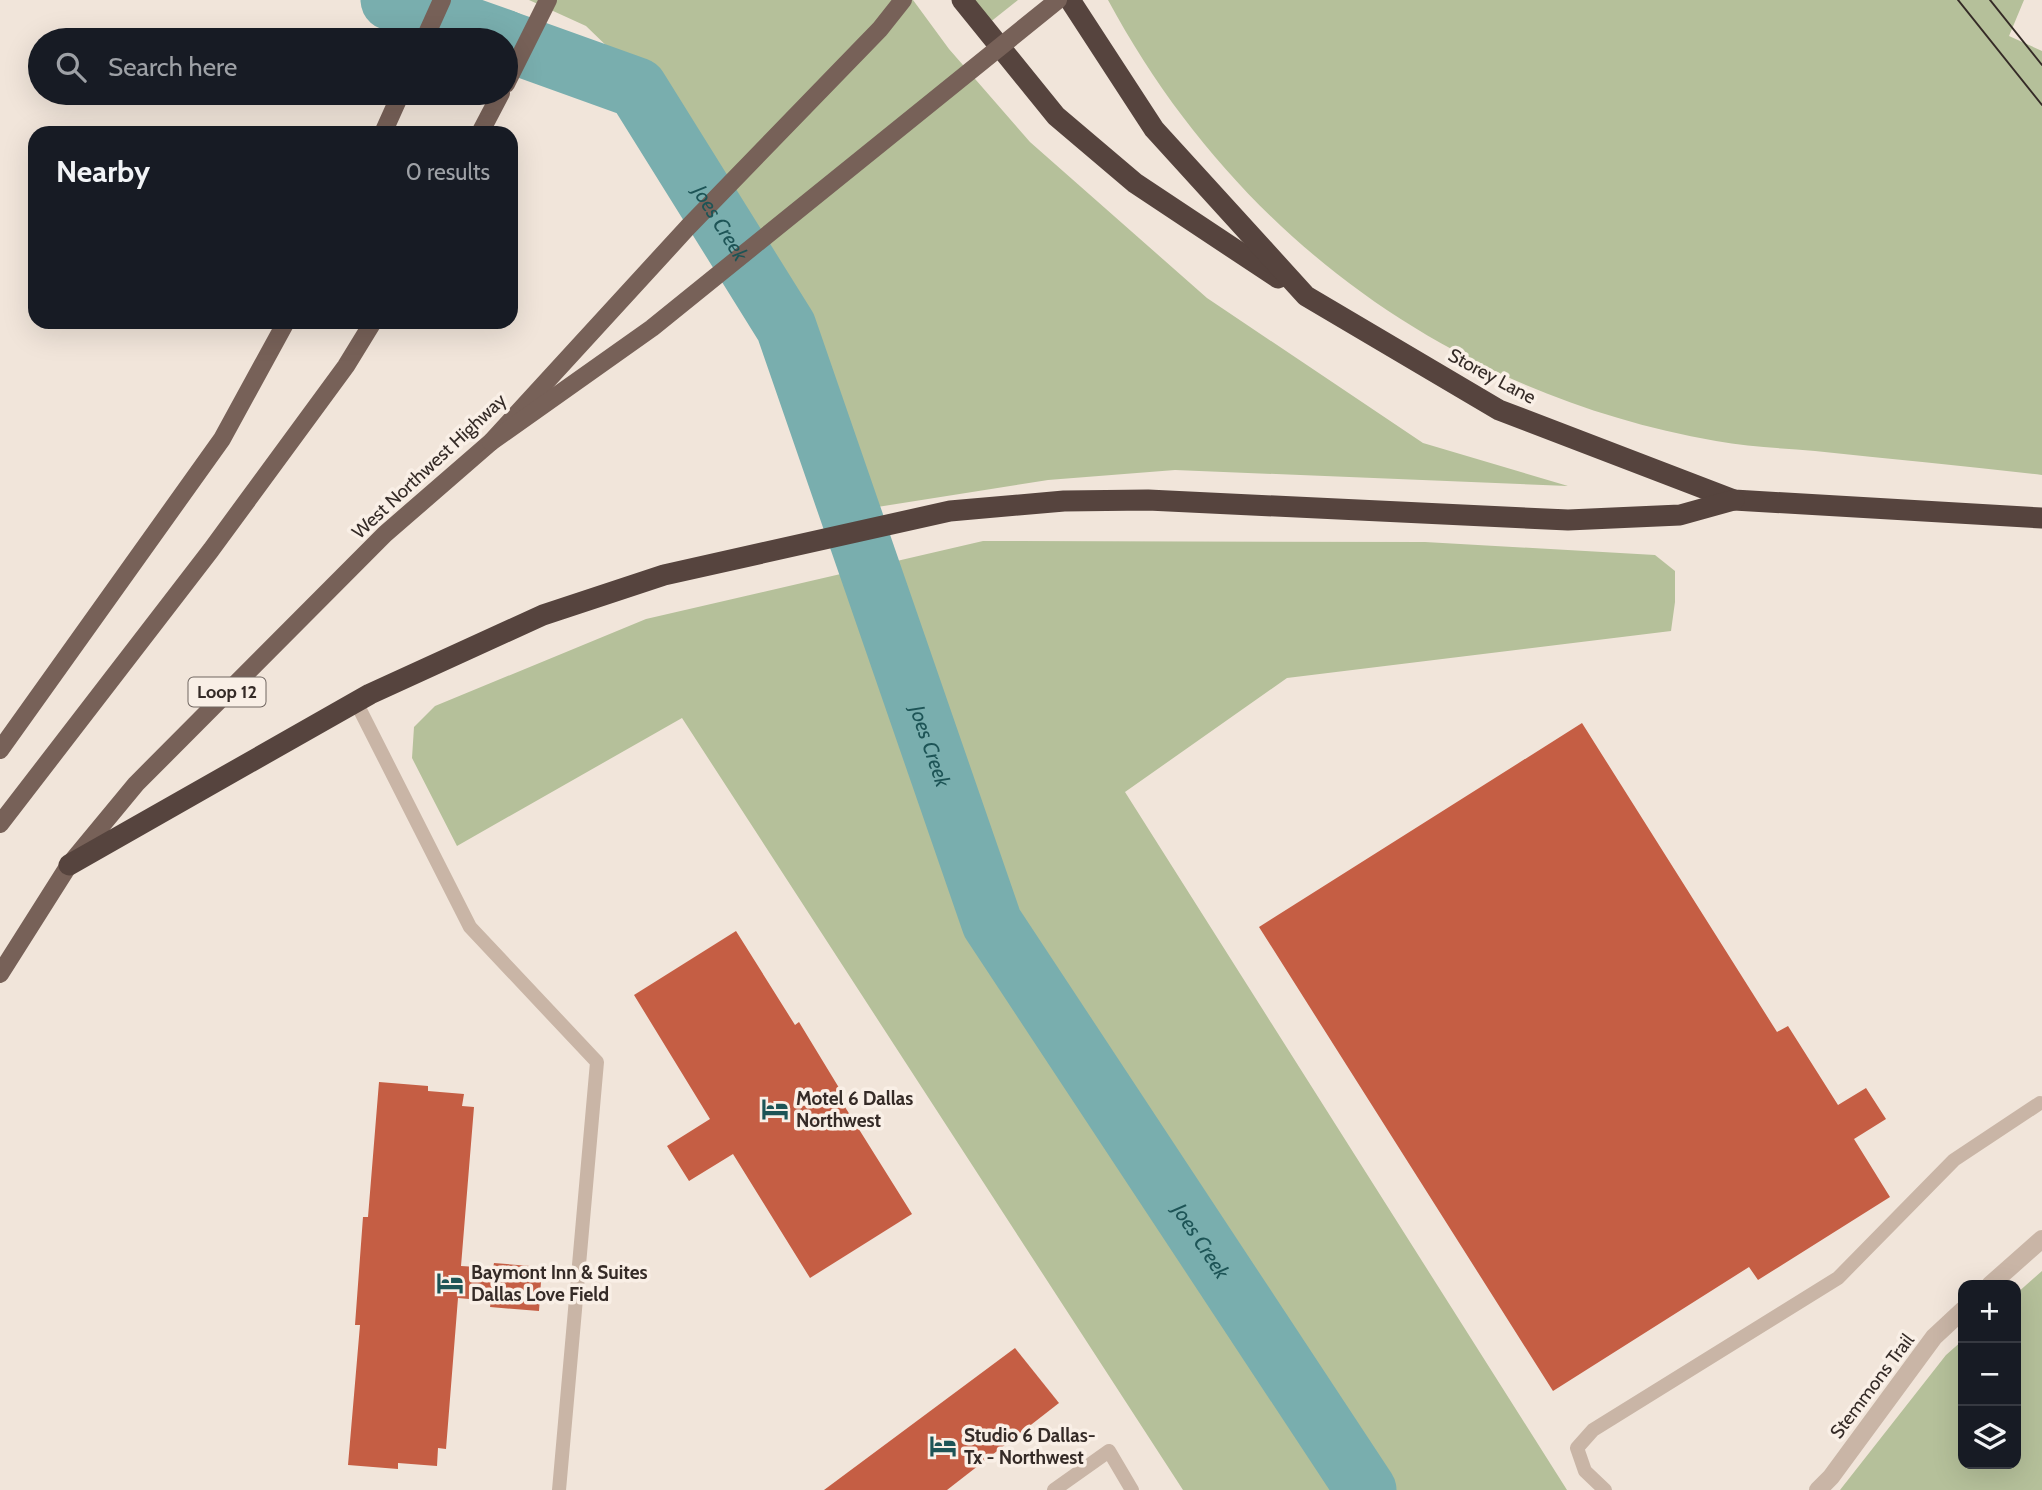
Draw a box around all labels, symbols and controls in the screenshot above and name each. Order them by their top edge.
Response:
search box [28,28,518,105]
icon: search [52,48,90,86]
text: Search here [108,51,237,83]
text: Nearby [56,153,150,190]
text: 0 results [406,158,490,186]
water label: Joes Creek [687,179,755,266]
street label: Storey Lane [1444,343,1540,409]
street label: West Northwest Highway [347,388,511,543]
road number: Loop 12 [188,678,266,706]
water label: Joes Creek [904,700,957,791]
place label: Motel 6 Dallas Northwest [796,1087,913,1132]
hotel icon: Motel 6 Dallas Northwest [760,1094,790,1124]
water label: Joes Creek [1167,1197,1236,1284]
place label: Baymont Inn & Suites Dallas Love Field [471,1261,648,1306]
hotel icon: Baymont Inn & Suites Dallas Love Field [435,1268,465,1298]
map controls [1958,1280,2021,1469]
button: + [1958,1280,2021,1343]
street label: Stemmons Trail [1825,1329,1919,1443]
button: − [1958,1343,2021,1406]
button: layers [1958,1406,2021,1469]
place label: Studio 6 Dallas- Tx - Northwest [964,1424,1096,1469]
hotel icon: Studio 6 Dallas- Tx - Northwest [928,1431,958,1461]

